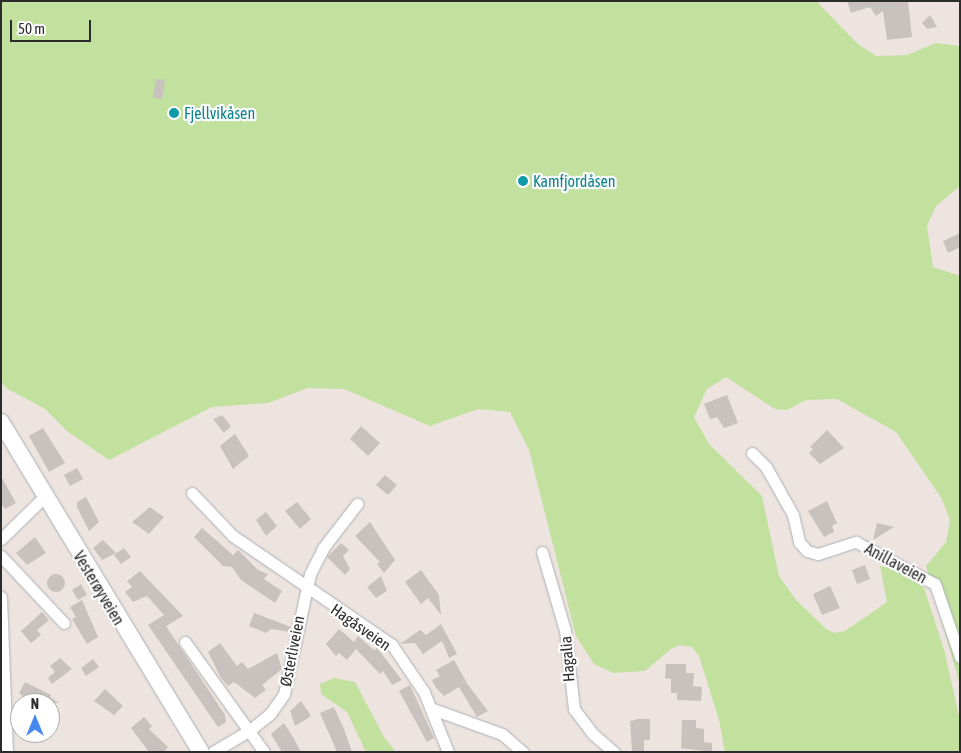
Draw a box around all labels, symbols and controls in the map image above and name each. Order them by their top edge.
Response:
scale bar [12,10,94,42]
text: 50 m [18,20,45,37]
place label: Fjellvikåsen [184,103,255,123]
marker: Fjellvikåsen [168,107,180,119]
place label: Kamfjordåsen [533,171,616,191]
marker: Kamfjordåsen [517,175,529,187]
street label: Anillaveien [862,539,930,587]
street label: Vesterøyveien [69,547,129,629]
street label: Hagåsveien [327,599,395,655]
street label: Østerliveien [276,614,308,688]
street label: Hagalia [556,635,578,683]
north arrow [10,693,60,743]
text: N [31,696,39,712]

